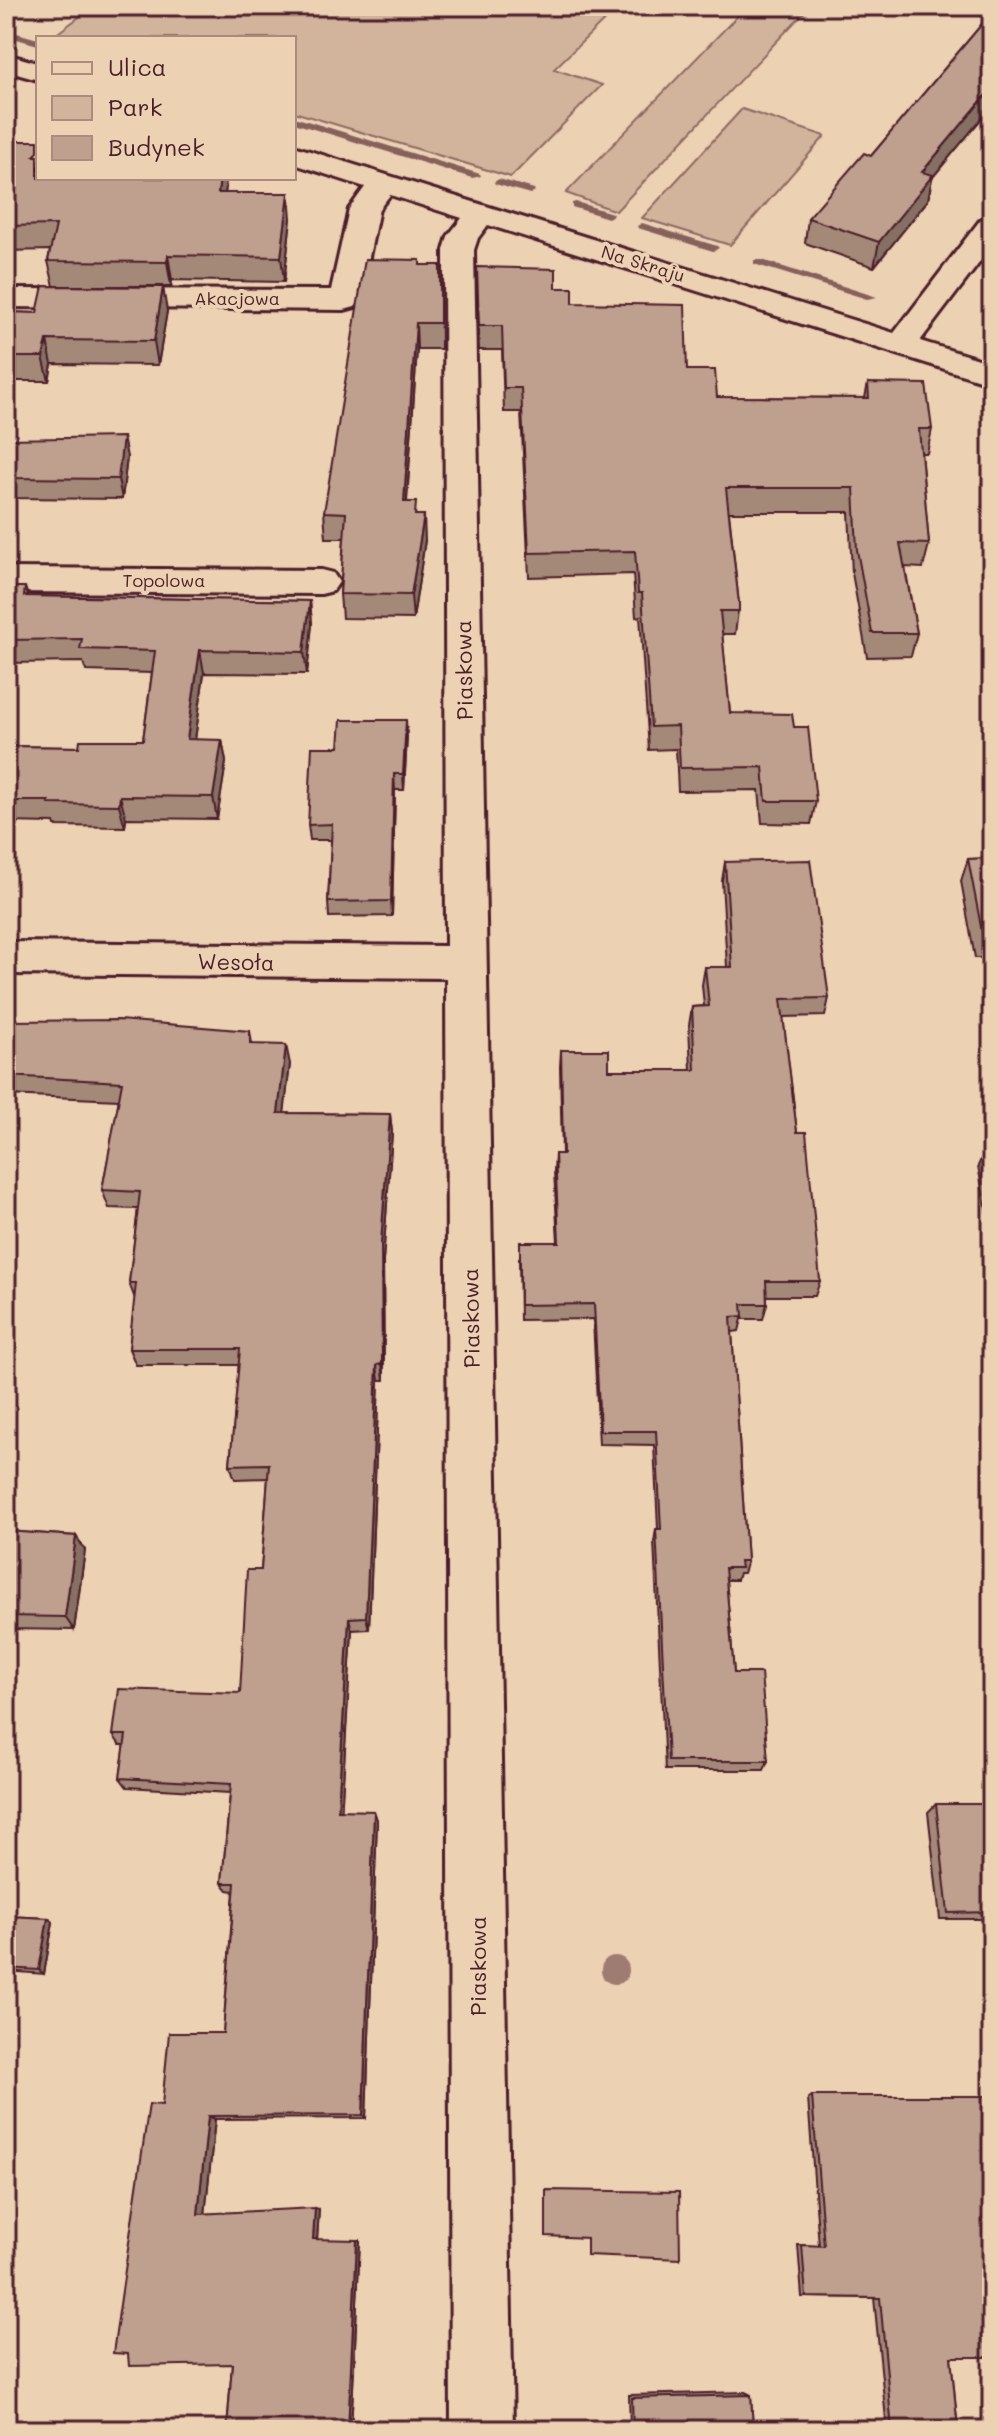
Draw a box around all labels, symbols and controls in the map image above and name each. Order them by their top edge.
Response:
legend [36,36,296,180]
text: Ulica [108,51,166,82]
text: Park [108,91,162,122]
text: Budynek [108,131,205,162]
street label: Na Skraju [599,239,688,287]
street label: Akacjowa [194,286,280,310]
street label: Topolowa [123,568,205,592]
street label: Piaskowa [448,620,479,720]
street label: Wesoła [197,946,275,977]
street label: Piaskowa [455,1268,486,1368]
street label: Piaskowa [463,1916,492,2016]

